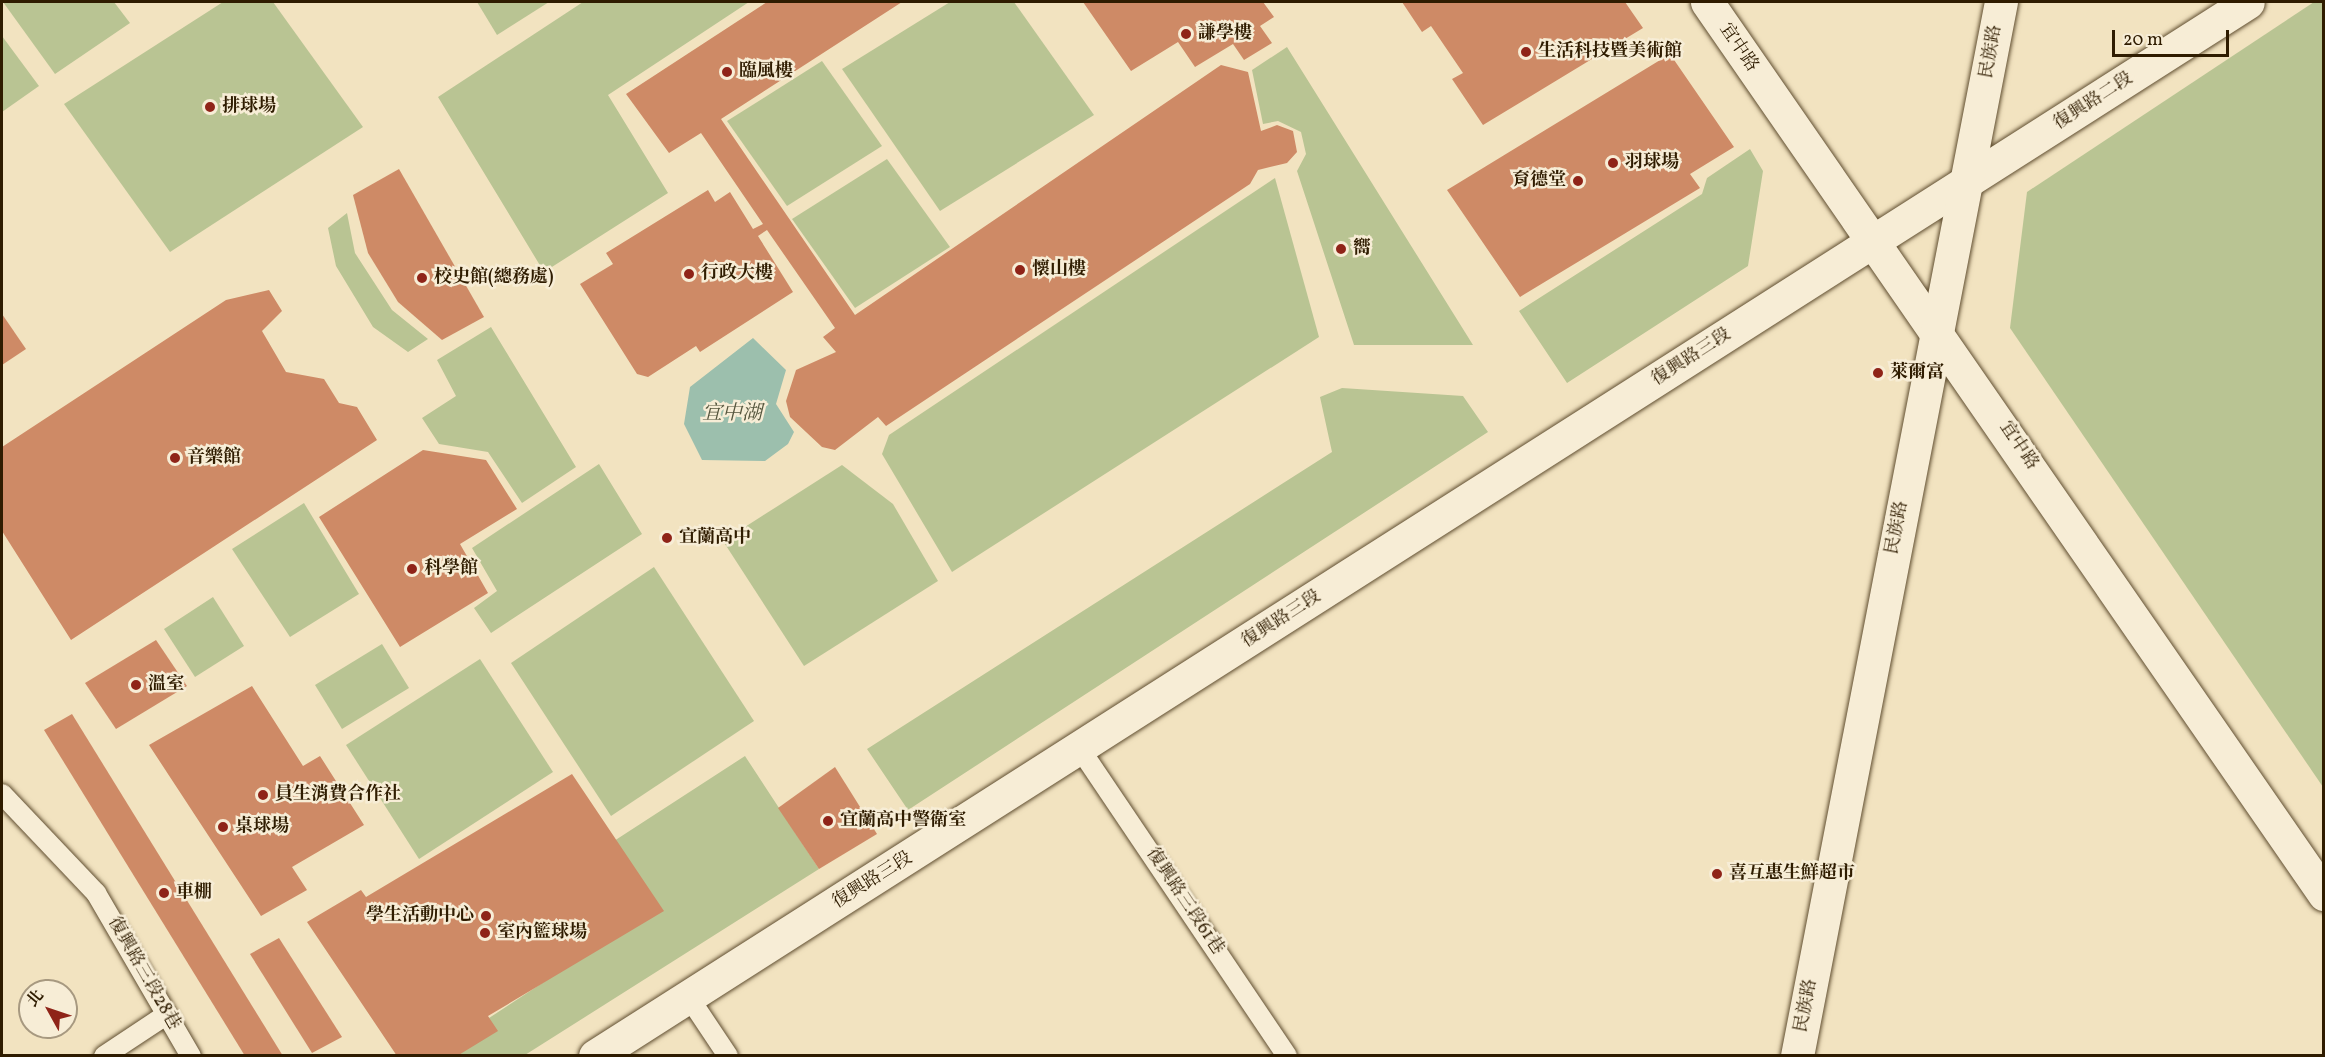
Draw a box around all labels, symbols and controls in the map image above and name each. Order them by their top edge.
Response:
scale bar [2115,18,2232,56]
street label: 宜中路 [1714,20,1762,76]
place label: 謙學樓 [1198,23,1252,45]
street label: 民族路 [1977,24,2007,80]
marker: 謙學樓 [1179,27,1193,41]
text: 20 m [2123,28,2163,53]
place label: 生活科技暨美術館 [1538,41,1682,63]
marker: 生活科技暨美術館 [1519,45,1533,59]
place label: 臨風樓 [739,61,793,83]
marker: 臨風樓 [720,65,734,79]
street label: 復興路二段 [2050,68,2138,136]
place label: 排球場 [222,96,276,118]
marker: 排球場 [203,100,217,114]
place label: 羽球場 [1625,152,1679,174]
marker: 羽球場 [1606,156,1620,170]
place label: 育德堂 [1512,170,1566,192]
marker: 育德堂 [1571,174,1585,188]
place label: 嚮 [1353,238,1371,260]
marker: 嚮 [1334,242,1348,256]
place label: 懷山樓 [1032,259,1086,281]
place label: 行政大樓 [701,263,773,285]
marker: 懷山樓 [1013,263,1027,277]
place label: 校史館(總務處) [434,267,554,289]
marker: 行政大樓 [682,267,696,281]
marker: 校史館(總務處) [415,271,429,285]
street label: 復興路三段 [1648,324,1736,392]
place label: 萊爾富 [1890,362,1944,384]
marker: 萊爾富 [1871,366,1885,380]
water label: 宜中湖 [702,402,762,426]
street label: 宜中路 [1994,418,2042,474]
place label: 音樂館 [187,447,241,469]
marker: 音樂館 [168,451,182,465]
street label: 民族路 [1882,499,1914,557]
place label: 宜蘭高中 [679,527,751,549]
marker: 宜蘭高中 [660,531,674,545]
place label: 科學館 [424,558,478,580]
marker: 科學館 [405,562,419,576]
street label: 復興路三段 [1238,586,1326,654]
place label: 溫室 [148,674,184,696]
marker: 溫室 [129,678,143,692]
place label: 員生消費合作社 [275,784,401,806]
marker: 員生消費合作社 [256,788,270,802]
place label: 宜蘭高中警衛室 [840,810,966,832]
marker: 宜蘭高中警衛室 [821,814,835,828]
place label: 桌球場 [235,816,289,838]
marker: 桌球場 [216,820,230,834]
street label: 復興路三段61巷 [1140,845,1228,959]
street label: 復興路三段 [829,848,917,914]
place label: 喜互惠生鮮超市 [1729,863,1855,885]
marker: 喜互惠生鮮超市 [1710,867,1724,881]
place label: 車棚 [176,882,212,904]
marker: 車棚 [157,886,171,900]
place label: 學生活動中心 [366,905,474,927]
marker: 學生活動中心 [479,909,493,923]
street label: 復興路三段28巷 [102,914,184,1034]
place label: 室內籃球場 [497,922,587,944]
marker: 室內籃球場 [478,926,492,940]
street label: 民族路 [1791,977,1823,1035]
north arrow [18,979,78,1039]
text: 北 [22,986,49,1012]

